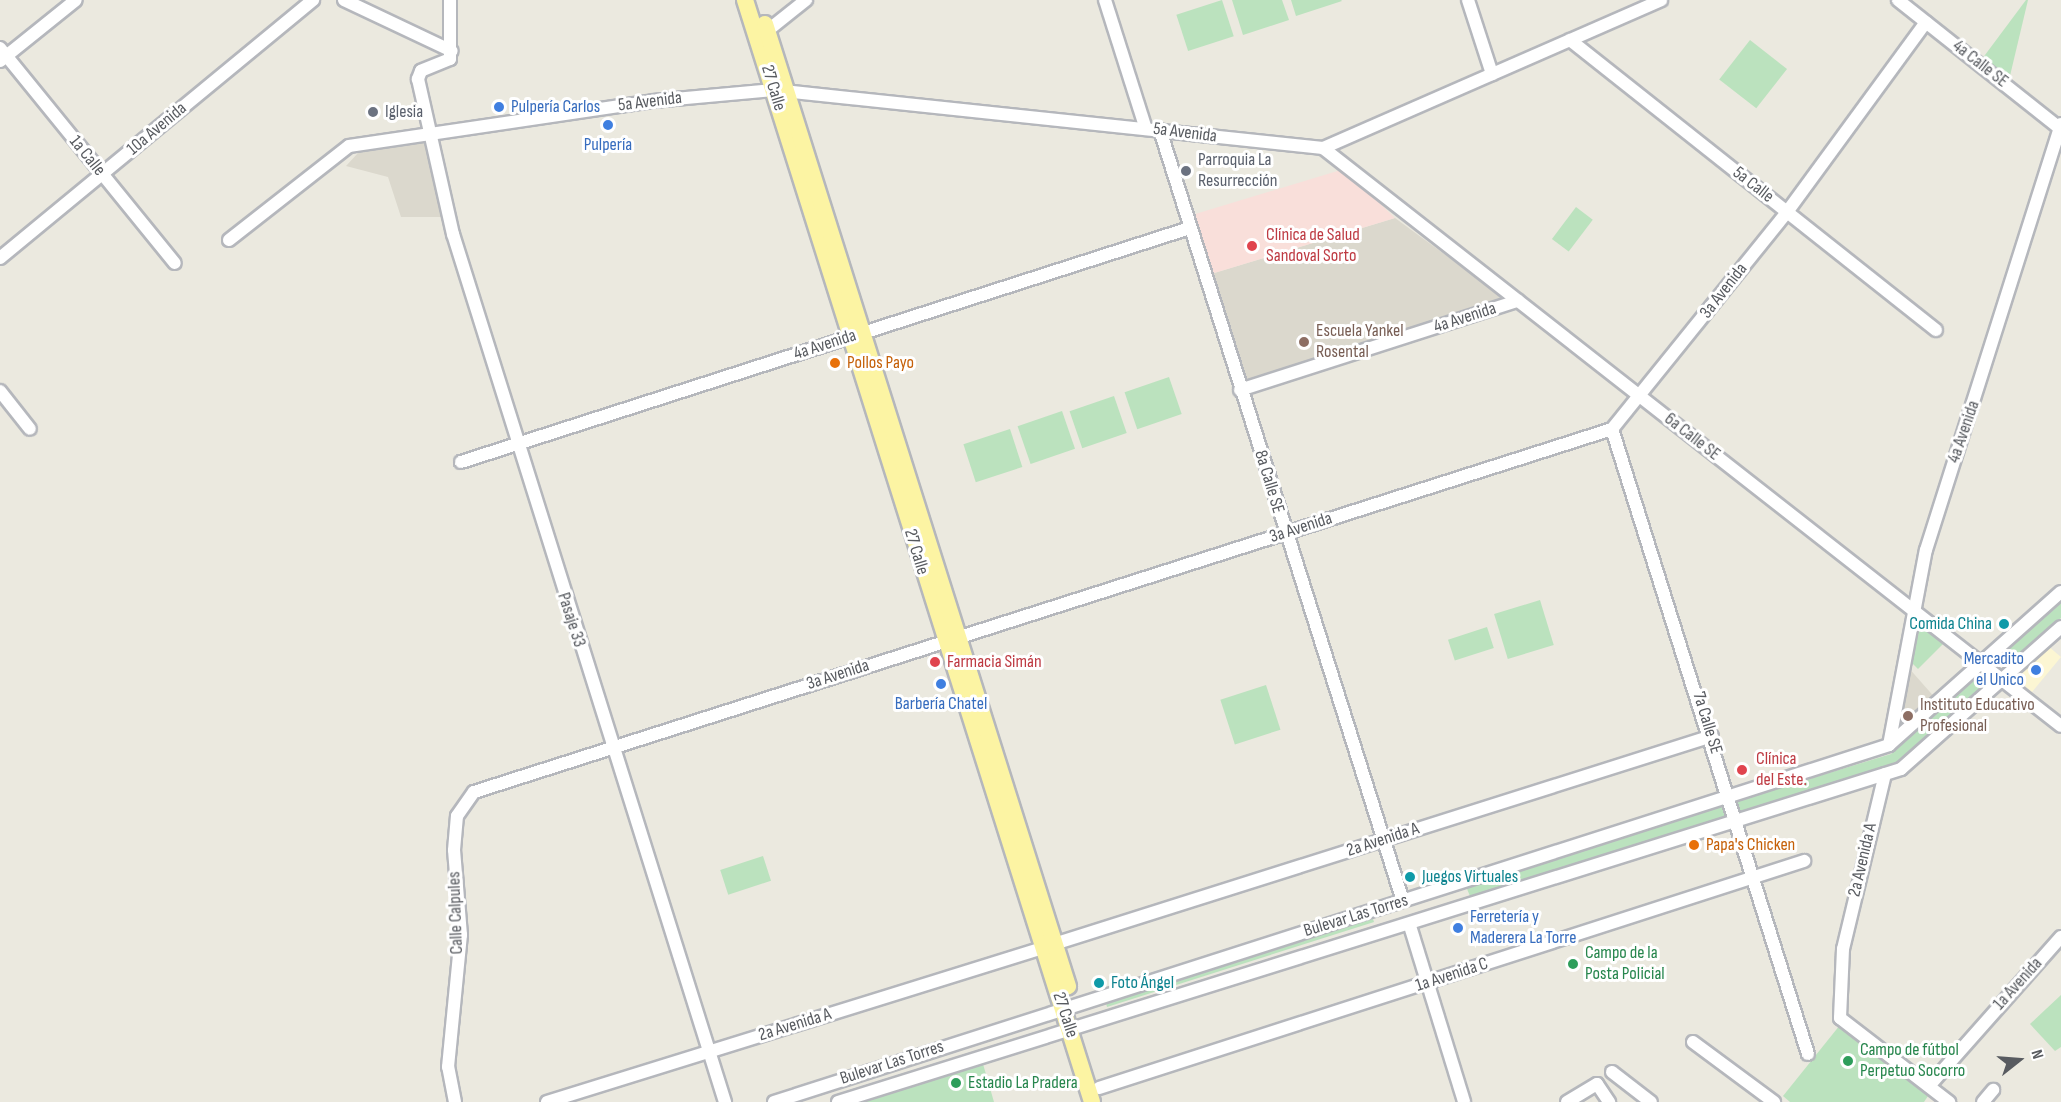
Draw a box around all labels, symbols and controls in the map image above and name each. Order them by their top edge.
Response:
street label: 4a Calle SE [1948,36,2012,92]
street label: 27 Calle [756,62,790,114]
street label: 5a Avenida [617,87,683,117]
place label: Pulpería Carlos [511,96,600,118]
street label: 10a Avenida [123,98,191,160]
marker: Pulpería Carlos [492,100,506,114]
place label: Iglesia [385,101,423,123]
marker: Iglesia [366,105,380,119]
marker: Pulpería [601,118,615,132]
street label: 5a Avenida [1152,118,1218,148]
street label: 1a Calle [64,132,110,180]
place label: Pulpería [584,134,632,156]
place label: Parroquia La Resurrección [1198,150,1277,192]
street label: 5a Calle [1728,162,1778,208]
marker: Parroquia La Resurrección [1179,164,1193,178]
place label: Clínica de Salud Sandoval Sorto [1266,225,1360,268]
marker: Clínica de Salud Sandoval Sorto [1243,237,1261,255]
street label: 3a Avenida [1696,259,1752,323]
street label: 4a Avenida [1431,298,1499,338]
place label: Escuela Yankel Rosental [1316,321,1404,364]
street label: 4a Avenida [791,325,859,365]
marker: Escuela Yankel Rosental [1297,335,1311,349]
place label: Pollos Payo [847,352,914,374]
marker: Pollos Payo [828,356,842,370]
street label: 4a Avenida [1943,398,1985,466]
street label: 6a Calle SE [1660,408,1724,466]
street label: 8a Calle SE [1249,448,1289,516]
street label: 3a Avenida [1267,508,1335,548]
street label: 27 Calle [899,526,933,578]
street label: Pasaje 33 [552,590,590,650]
place label: Comida China [1909,613,1992,635]
marker: Comida China [1997,617,2011,631]
place label: Mercadito el Unico [1964,649,2024,692]
place label: Farmacia Simán [947,651,1042,673]
street label: 3a Avenida [804,655,872,695]
marker: Farmacia Simán [928,655,942,669]
marker: Mercadito el Unico [2029,663,2043,677]
marker: Barbería Chatel [934,677,948,691]
street label: 7a Calle SE [1687,689,1727,757]
place label: Barbería Chatel [895,693,987,715]
place label: Instituto Educativo Profesional [1920,695,2035,738]
marker: Instituto Educativo Profesional [1901,709,1915,723]
place label: Clínica del Este. [1756,749,1807,792]
marker: Clínica del Este. [1733,761,1751,779]
street label: 2a Avenida A [1344,818,1422,862]
street label: 2a Avenida A [1844,821,1882,899]
place label: Papa's Chicken [1706,834,1795,856]
marker: Papa's Chicken [1687,838,1701,852]
place label: Juegos Virtuales [1422,866,1518,888]
marker: Juegos Virtuales [1403,870,1417,884]
street label: Calle Calpules [444,871,468,955]
street label: Bulevar Las Torres [1301,890,1411,942]
place label: Ferretería y Maderera La Torre [1470,907,1576,950]
marker: Ferretería y Maderera La Torre [1451,921,1465,935]
place label: Campo de la Posta Policial [1585,943,1665,986]
street label: 1a Avenida C [1413,953,1491,997]
street label: 1a Avenida [1989,953,2047,1015]
marker: Campo de la Posta Policial [1566,957,1580,971]
place label: Foto Ángel [1111,972,1174,994]
marker: Foto Ángel [1092,976,1106,990]
street label: 27 Calle [1048,989,1082,1041]
street label: 2a Avenida A [756,1004,834,1046]
north arrow [1989,1030,2049,1090]
street label: Bulevar Las Torres [837,1036,947,1090]
place label: Campo de fútbol Perpetuo Socorro [1860,1040,1965,1082]
text: N [2026,1048,2047,1061]
marker: Campo de fútbol Perpetuo Socorro [1841,1054,1855,1068]
place label: Estadio La Pradera [968,1072,1078,1094]
marker: Estadio La Pradera [949,1076,963,1090]

